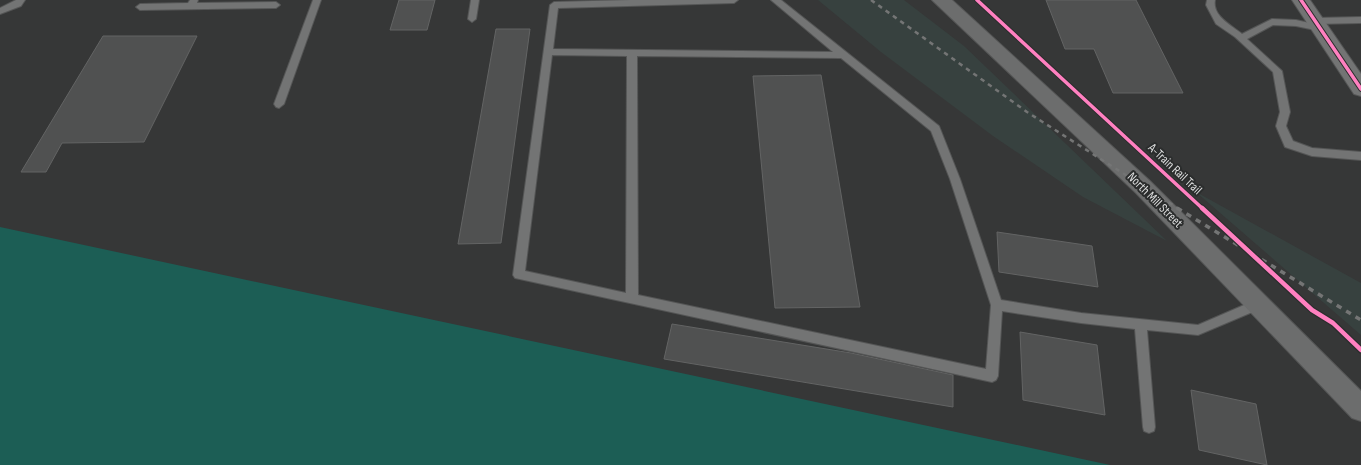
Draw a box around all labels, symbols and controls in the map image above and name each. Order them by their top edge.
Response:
street label: A-Train Rail Trail [1144,139,1205,198]
street label: North Mill Street [1124,169,1186,231]

